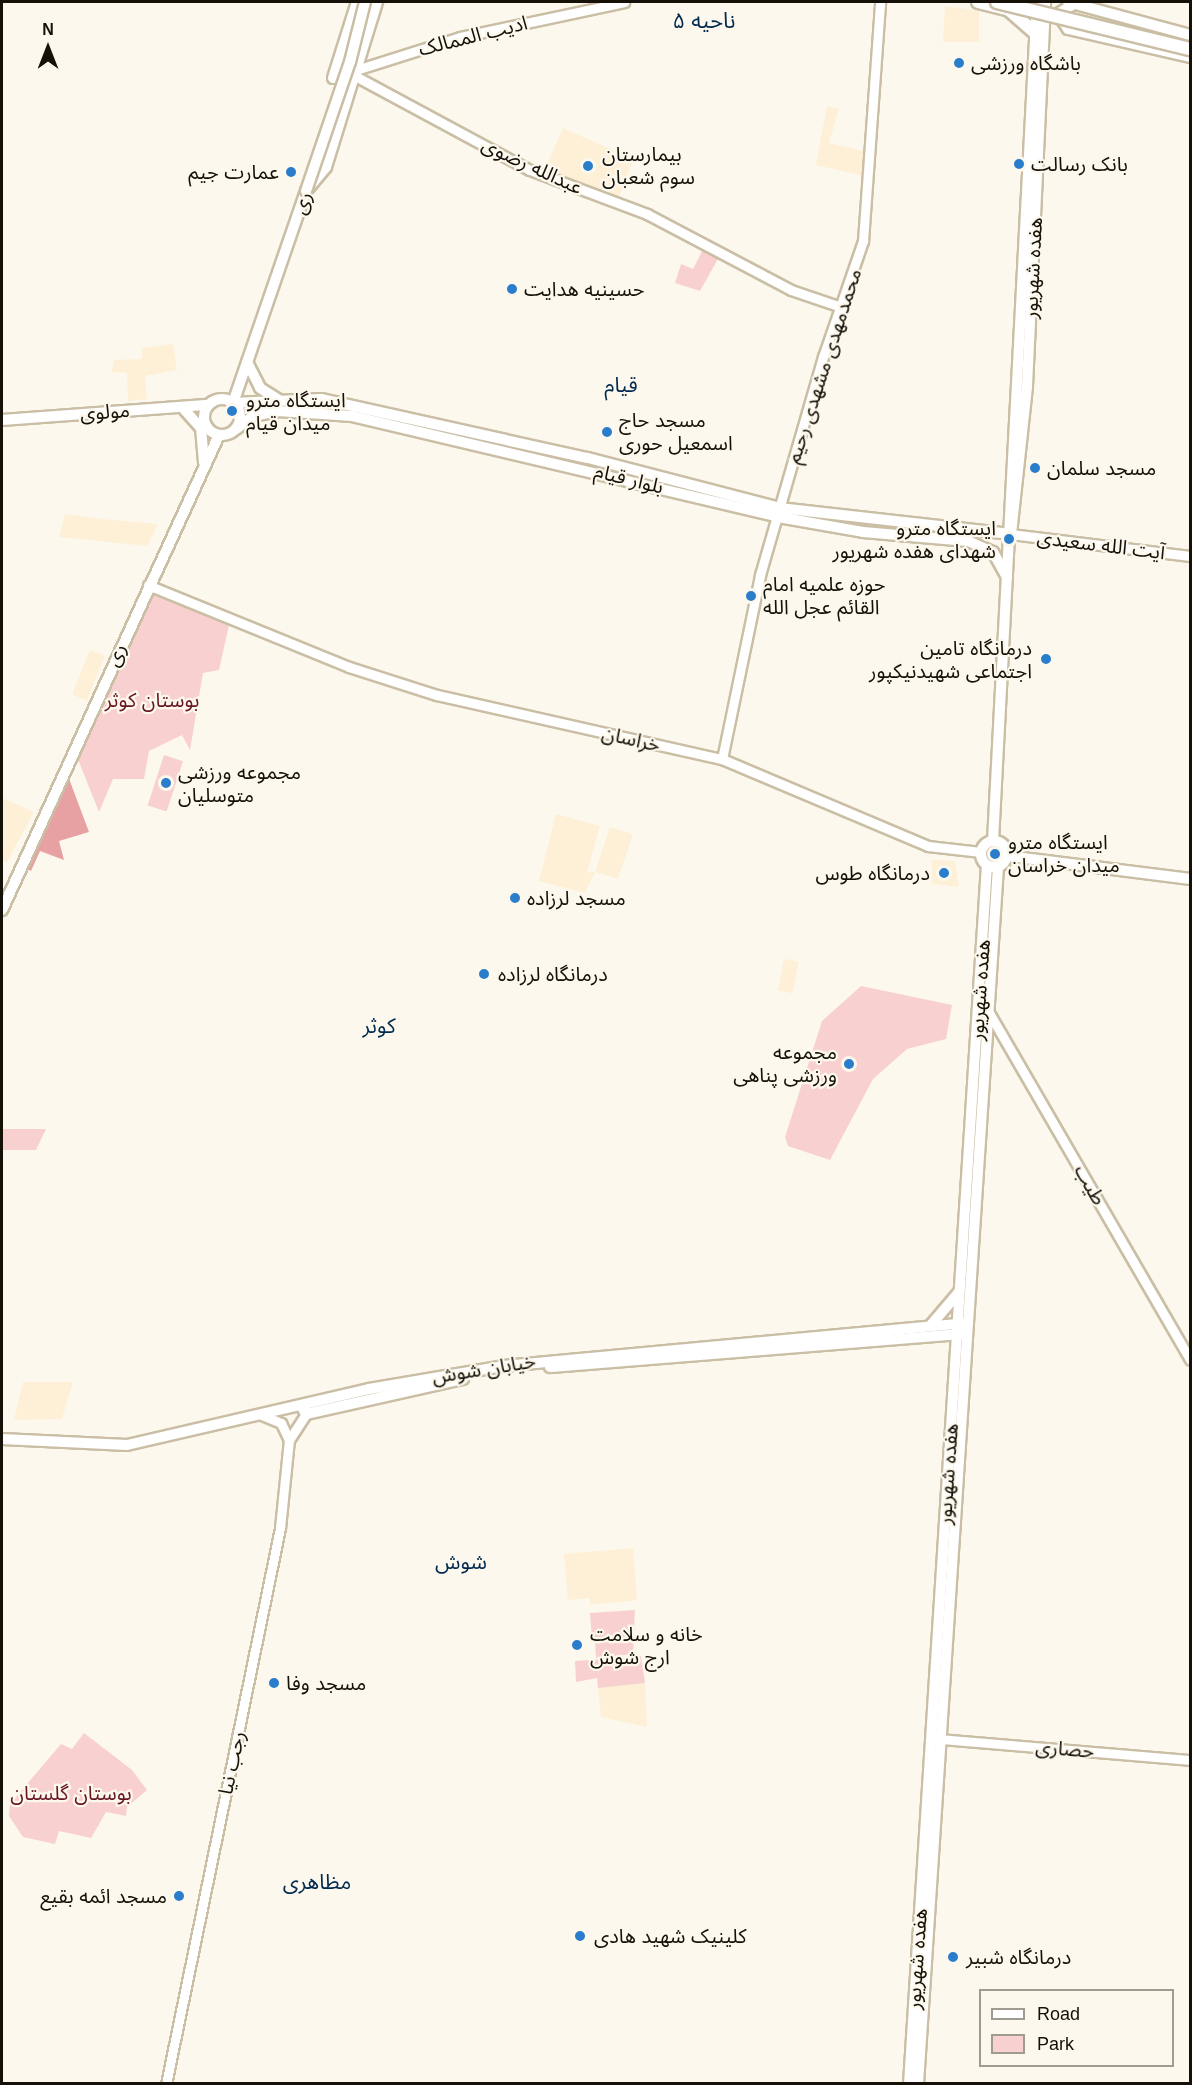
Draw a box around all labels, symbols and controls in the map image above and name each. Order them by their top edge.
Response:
district label: ناحیه ۵ [673,8,735,34]
street label: ادیب الممالک [416,11,530,61]
north arrow [18,18,78,78]
text: N [42,21,54,38]
place label: باشگاه ورزشی [971,51,1081,75]
marker: باشگاه ورزشی [952,56,966,70]
street label: عبدالله رضوی [478,132,586,200]
place label: بیمارستان سوم شعبان [602,142,695,189]
place label: بانک رسالت [1031,152,1128,176]
marker: بیمارستان سوم شعبان [579,157,597,175]
marker: بانک رسالت [1012,157,1026,171]
place label: عمارت جیم [188,160,279,184]
marker: عمارت جیم [284,165,298,179]
street label: ری [287,188,317,218]
street label: هفده شهریور [1018,217,1048,319]
street label: محمدمهدی مشهدی رحیم [781,266,867,466]
place label: حسینیه هدایت [524,277,645,301]
marker: حسینیه هدایت [505,282,519,296]
district label: قیام [604,372,638,398]
place label: ایستگاه مترو میدان قیام [246,388,346,435]
street label: مولوی [79,398,131,426]
marker: ایستگاه مترو میدان قیام [223,402,241,420]
place label: مسجد حاج اسمعیل حوری [619,408,733,455]
marker: مسجد حاج اسمعیل حوری [600,425,614,439]
place label: مسجد سلمان [1047,456,1156,480]
street label: بلوار قیام [592,459,666,499]
marker: مسجد سلمان [1028,461,1042,475]
place label: ایستگاه مترو شهدای هفده شهریور [832,516,996,563]
street label: آیت الله سعیدی [1036,525,1166,565]
marker: ایستگاه مترو شهدای هفده شهریور [1000,530,1018,548]
place label: حوزه علمیه امام القائم عجل الله [763,572,886,619]
marker: حوزه علمیه امام القائم عجل الله [744,589,758,603]
place label: درمانگاه تامین اجتماعی شهیدنیکپور [869,636,1032,683]
street label: ری [100,640,132,670]
marker: درمانگاه تامین اجتماعی شهیدنیکپور [1037,650,1055,668]
park label: بوستان کوثر [105,688,199,712]
street label: خراسان [599,721,663,757]
place label: مجموعه ورزشی متوسلیان [178,760,301,807]
marker: مجموعه ورزشی متوسلیان [159,776,173,790]
place label: ایستگاه مترو میدان خراسان [1008,831,1120,878]
marker: ایستگاه مترو میدان خراسان [986,845,1004,863]
place label: درمانگاه طوس [815,861,930,885]
marker: درمانگاه طوس [935,864,953,882]
place label: مسجد لرزاده [527,886,626,910]
marker: مسجد لرزاده [508,891,522,905]
street label: هفده شهریور [964,938,996,1042]
place label: درمانگاه لرزاده [498,962,608,986]
marker: درمانگاه لرزاده [475,965,493,983]
district label: کوثر [362,1013,396,1039]
place label: مجموعه ورزشی پناهی [733,1040,837,1087]
marker: مجموعه ورزشی پناهی [842,1057,856,1071]
street label: طیب [1069,1160,1111,1210]
street label: خیابان شوش [430,1349,538,1389]
street label: هفده شهریور [932,1422,964,1526]
district label: شوش [435,1549,487,1575]
place label: خانه و سلامت ارج شوش [590,1622,703,1669]
marker: خانه و سلامت ارج شوش [568,1636,586,1654]
place label: مسجد وفا [286,1671,366,1695]
marker: مسجد وفا [267,1676,281,1690]
street label: رجب نیا [214,1729,250,1797]
street label: حصاری [1035,1734,1095,1764]
park label: بوستان گلستان [10,1781,132,1805]
district label: مظاهری [283,1869,351,1895]
place label: مسجد ائمه بقیع [40,1884,167,1908]
marker: مسجد ائمه بقیع [172,1889,186,1903]
street label: هفده شهریور [901,1907,933,2011]
place label: کلینیک شهید هادی [594,1924,747,1948]
marker: کلینیک شهید هادی [571,1927,589,1945]
place label: درمانگاه شبیر [966,1945,1071,1969]
marker: درمانگاه شبیر [944,1948,962,1966]
legend [979,1989,1174,2067]
text: Road [1037,2004,1080,2024]
text: Park [1037,2034,1074,2054]

